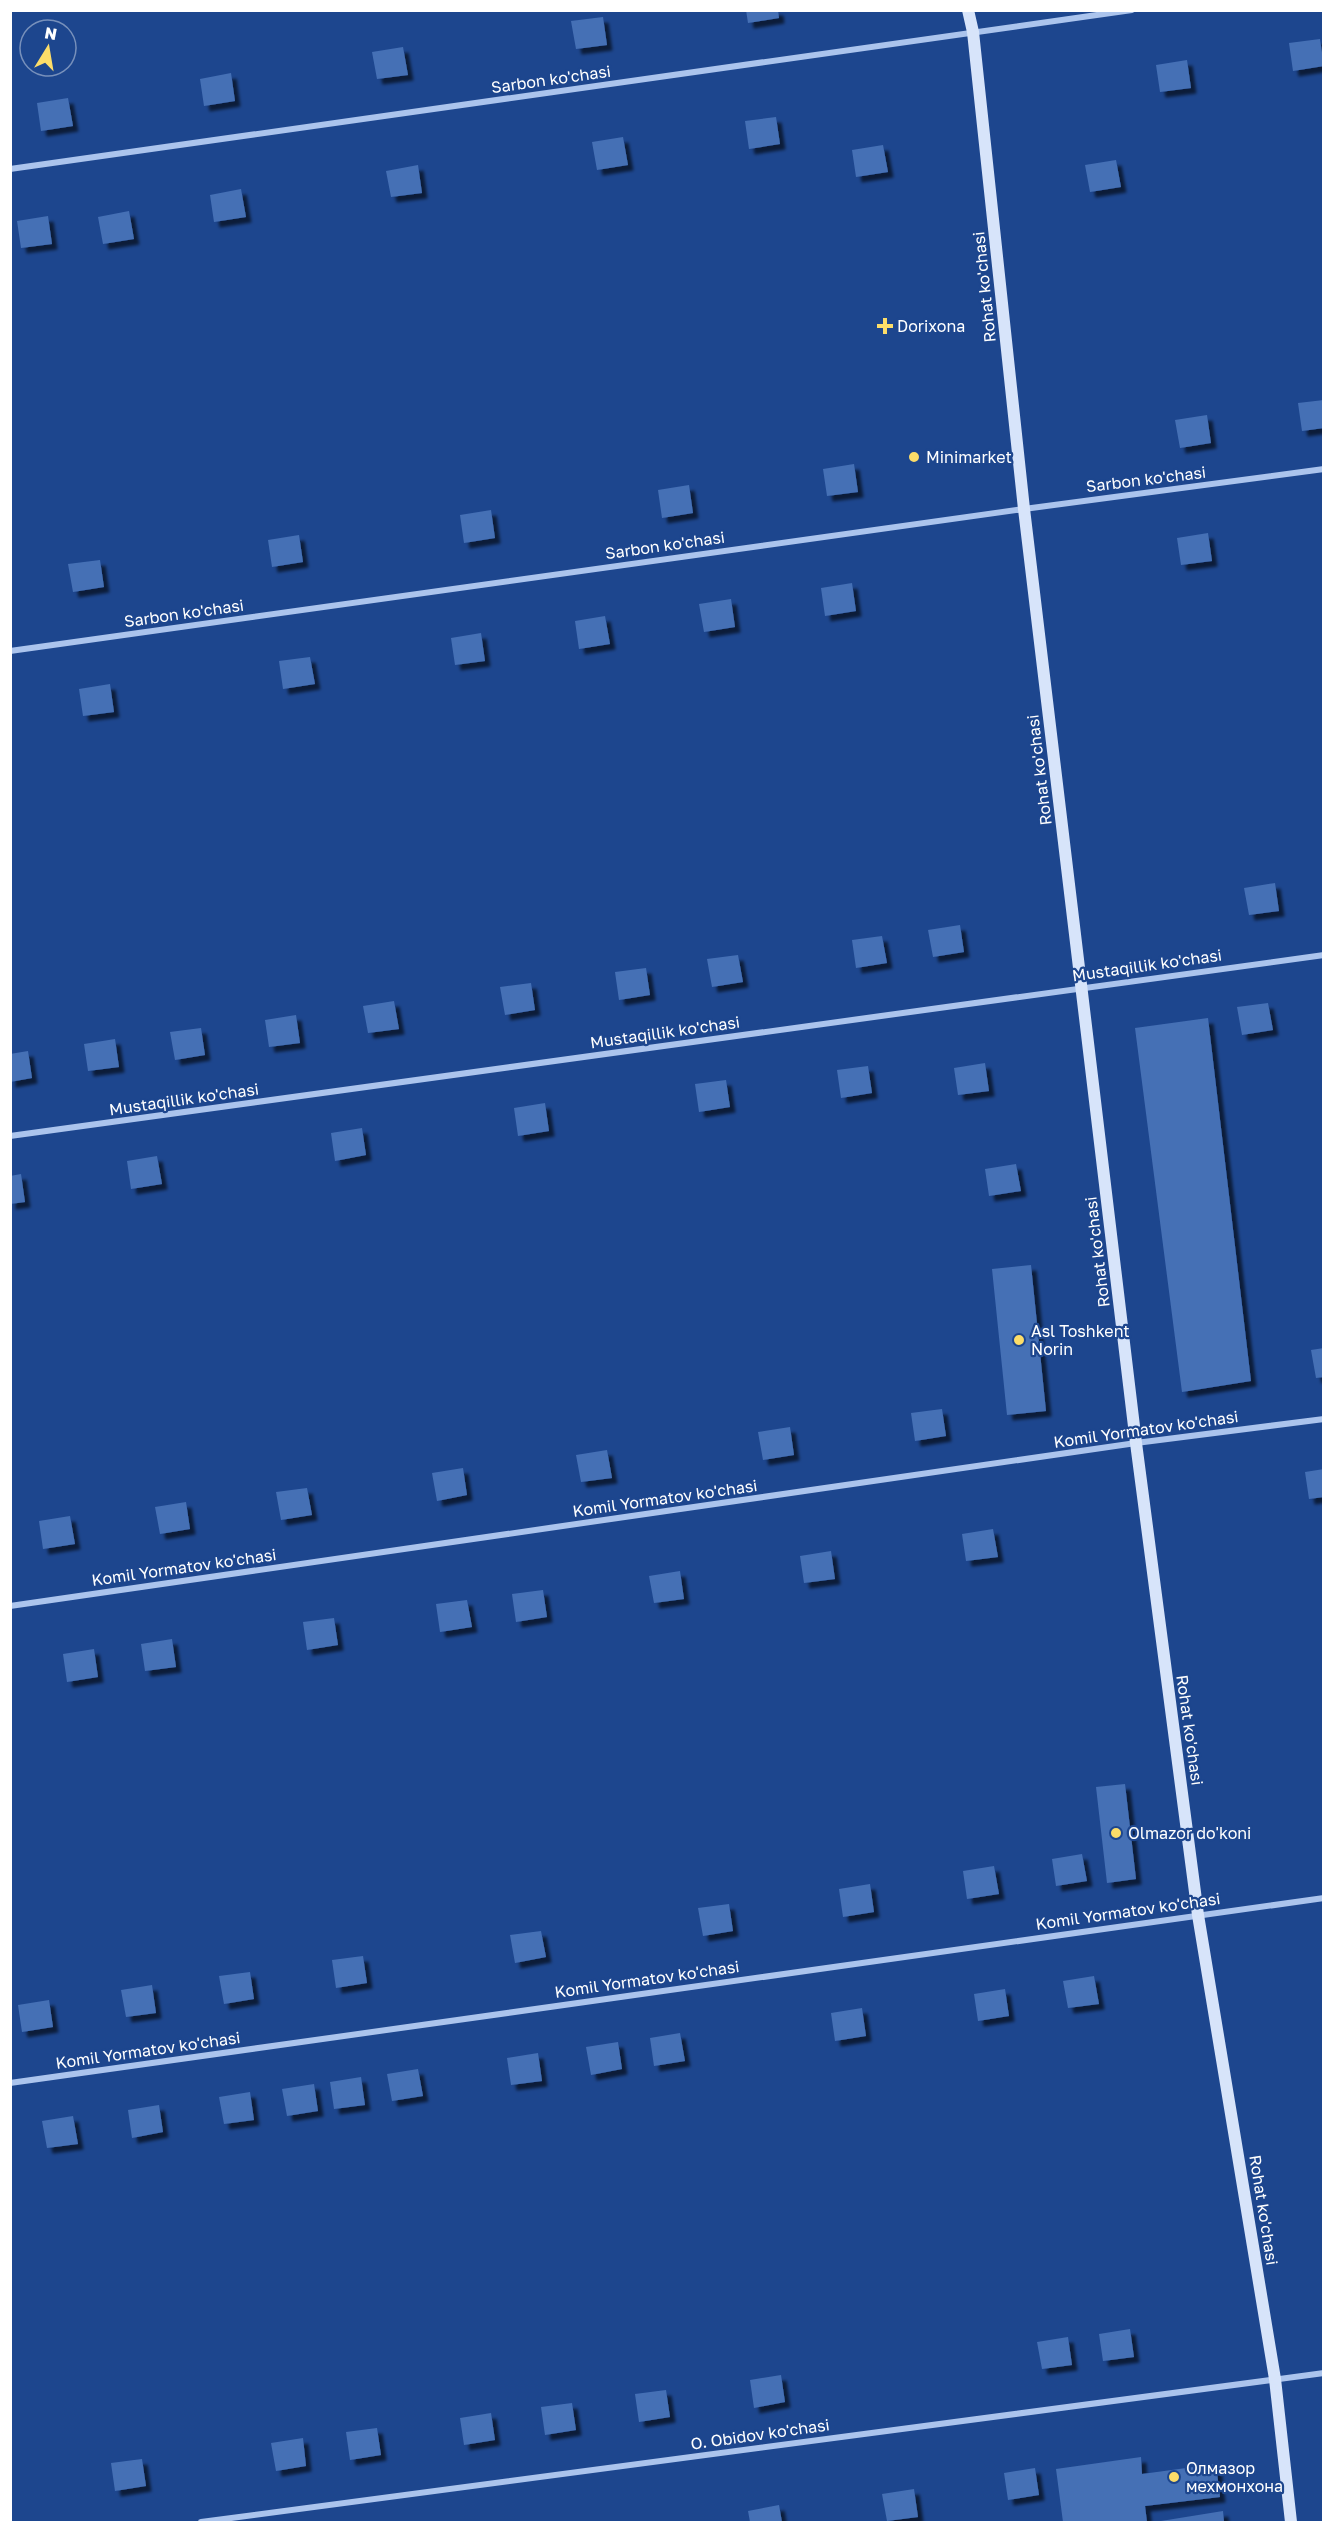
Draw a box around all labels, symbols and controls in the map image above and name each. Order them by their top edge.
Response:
north arrow [18,18,78,78]
text: N [43,22,59,44]
street label: Sarbon ko'chasi [490,61,612,97]
street label: Rohat ko'chasi [968,231,1000,343]
place label: Dorixona [897,316,965,336]
marker: Dorixona [878,319,892,333]
place label: Minimarket [926,447,1012,467]
marker: Minimarket [907,450,921,464]
street label: Sarbon ko'chasi [1085,462,1207,496]
street label: Sarbon ko'chasi [604,527,726,563]
street label: Sarbon ko'chasi [123,595,245,631]
street label: Rohat ko'chasi [1022,714,1056,826]
street label: Mustaqillik ko'chasi [1071,945,1223,985]
street label: Mustaqillik ko'chasi [589,1012,741,1052]
street label: Mustaqillik ko'chasi [108,1079,260,1119]
street label: Rohat ko'chasi [1080,1196,1114,1308]
place label: Asl Toshkent Norin [1031,1321,1130,1359]
marker: Asl Toshkent Norin [1012,1333,1026,1347]
street label: Komil Yormatov ko'chasi [1052,1406,1240,1452]
street label: Komil Yormatov ko'chasi [571,1475,759,1521]
street label: Komil Yormatov ko'chasi [90,1544,278,1590]
street label: Rohat ko'chasi [1172,1673,1208,1787]
place label: Olmazor do'koni [1128,1823,1251,1843]
marker: Olmazor do'koni [1109,1826,1123,1840]
street label: Komil Yormatov ko'chasi [1034,1888,1222,1934]
street label: Komil Yormatov ko'chasi [553,1956,741,2002]
street label: Komil Yormatov ko'chasi [54,2027,242,2073]
street label: Rohat ko'chasi [1245,2153,1283,2267]
street label: O. Obidov ko'chasi [689,2414,831,2454]
place label: Олмазор мехмонхона [1186,2458,1283,2496]
marker: Олмазор мехмонхона [1167,2470,1181,2484]

